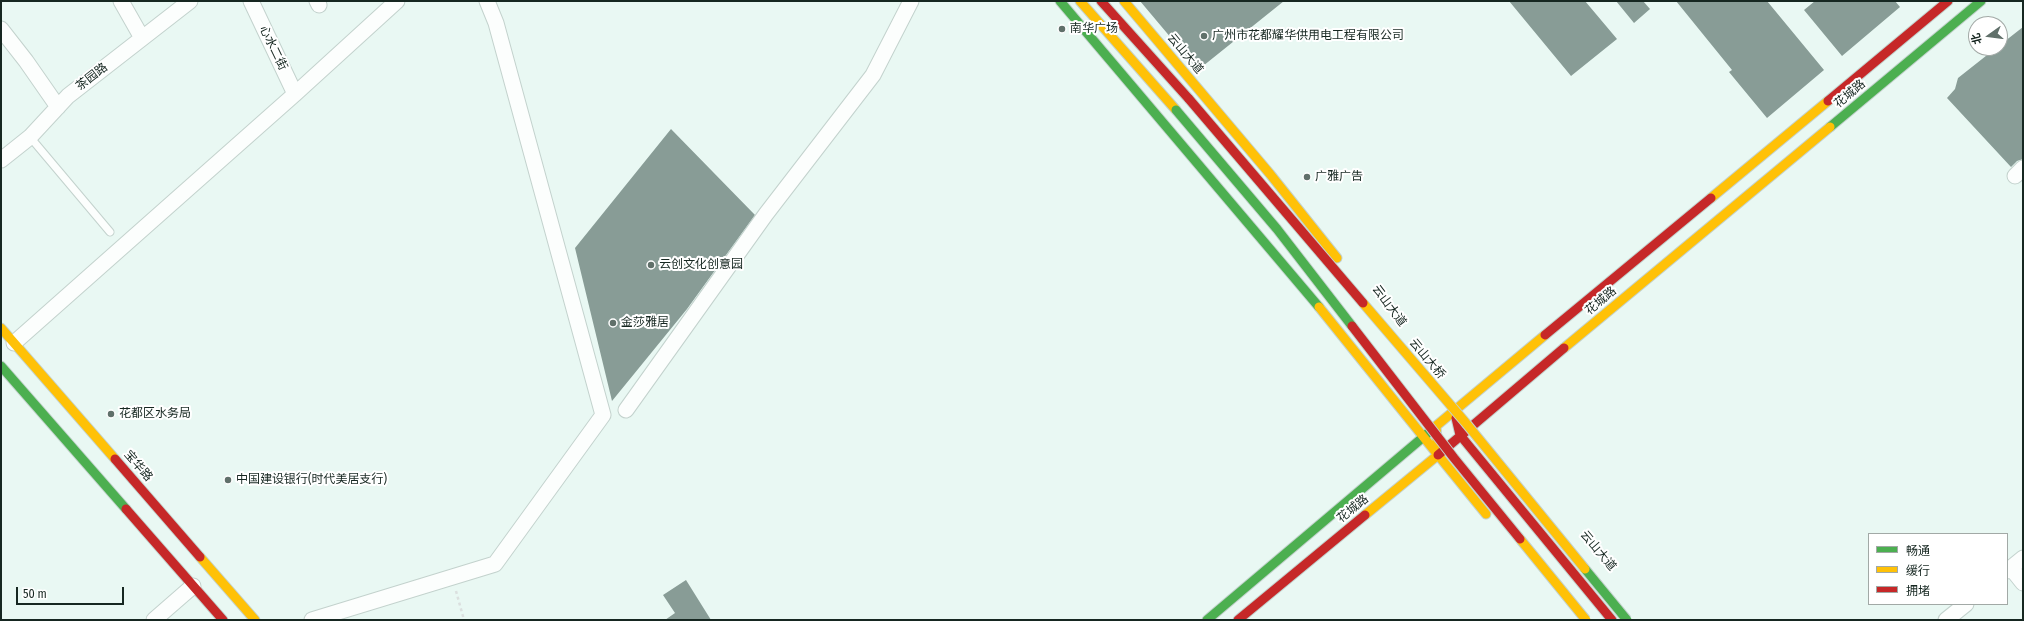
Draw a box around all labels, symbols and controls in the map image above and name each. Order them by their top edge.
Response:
north arrow [1968,16,2008,56]
place label: 南华广场 [1070,22,1118,36]
street label: 心水二街 [256,23,290,73]
marker: 南华广场 [1057,24,1067,34]
place label: 广州市花都耀华供用电工程有限公司 [1212,29,1404,43]
street label: 云山大道 [1164,31,1206,77]
marker: 广州市花都耀华供用电工程有限公司 [1199,31,1209,41]
text: 北 [1969,32,1984,46]
street label: 茶园路 [73,60,111,94]
street label: 花城路 [1832,77,1868,111]
place label: 广雅广告 [1315,170,1363,184]
marker: 广雅广告 [1302,172,1312,182]
place label: 云创文化创意园 [659,258,743,272]
marker: 云创文化创意园 [646,260,656,270]
street label: 云山大道 [1369,282,1409,330]
street label: 花城路 [1583,284,1619,318]
place label: 金莎雅居 [621,316,669,330]
marker: 金莎雅居 [608,318,618,328]
street label: 云山大桥 [1406,336,1448,382]
place label: 花都区水务局 [119,407,191,421]
marker: 花都区水务局 [106,409,116,419]
street label: 宝华路 [121,448,155,484]
place label: 中国建设银行(时代美居支行) [236,473,387,487]
marker: 中国建设银行(时代美居支行) [223,475,233,485]
street label: 花城路 [1334,492,1372,526]
street label: 云山大道 [1577,528,1619,574]
legend [1868,533,2008,605]
text: 畅通 [1906,544,1930,558]
text: 缓行 [1906,564,1930,578]
scale bar [18,579,126,605]
text: 拥堵 [1906,584,1930,598]
text: 50 m [23,587,47,601]

